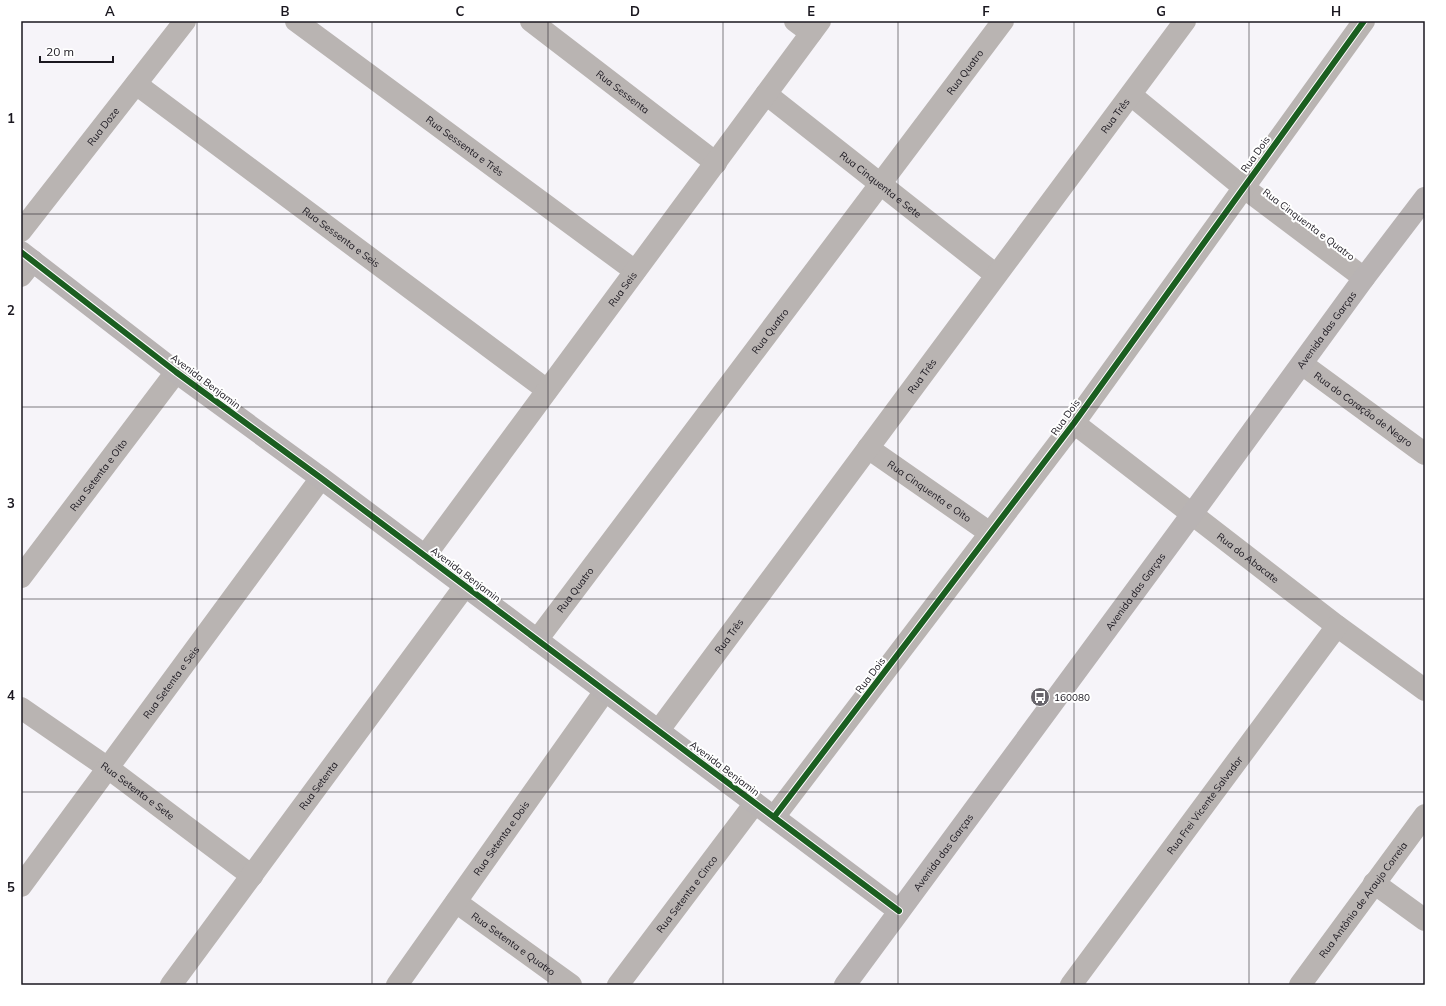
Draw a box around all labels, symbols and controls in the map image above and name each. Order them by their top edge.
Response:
text: A [105,3,115,19]
text: B [281,3,290,19]
text: C [456,3,465,19]
text: D [630,3,640,19]
text: E [807,3,815,19]
text: F [982,3,990,19]
text: G [1156,3,1166,19]
text: H [1331,3,1341,19]
scale bar [40,38,113,64]
text: 20 m [46,44,74,59]
street label: Rua Quatro [944,47,987,98]
street label: Rua Sessenta [593,67,652,117]
street label: Rua Três [1098,96,1133,136]
street label: Rua Doze [84,105,122,148]
text: 1 [7,110,15,126]
street label: Rua Sessenta e Três [423,113,506,179]
street label: Rua Dois [1238,134,1273,175]
street label: Rua Cinquenta e Sete [837,149,924,221]
street label: Rua Cinquenta e Quatro [1260,186,1358,263]
street label: Rua Sessenta e Seis [300,204,382,270]
street label: Rua Seis [605,269,640,309]
street label: Avenida das Garças [1294,289,1359,371]
text: 2 [7,302,15,318]
street label: Rua Quatro [749,306,792,356]
street label: Avenida Benjamin [168,351,243,412]
street label: Rua Três [905,356,939,396]
street label: Rua do Coração de Negro [1311,369,1415,450]
street label: Rua Dois [1048,397,1083,438]
street label: Rua Setenta e Oito [67,436,130,514]
street label: Rua Cinquenta e Oito [885,458,974,525]
text: 3 [7,495,15,511]
street label: Rua do Abacate [1214,530,1281,586]
street label: Avenida Benjamin [428,544,503,605]
street label: Avenida das Garças [1103,550,1168,633]
street label: Rua Quatro [554,564,597,615]
street label: Rua Três [712,616,746,657]
street label: Rua Setenta e Seis [140,644,202,721]
street label: Rua Dois [853,655,888,696]
bus stop icon: 160080 [1029,686,1051,708]
text: 4 [7,687,15,703]
place label: 160080 [1054,691,1090,704]
street label: Avenida Benjamin [687,738,762,799]
street label: Rua Frei Vicente Salvador [1164,753,1246,857]
street label: Rua Setenta e Sete [98,759,177,823]
street label: Rua Setenta [296,759,341,813]
street label: Rua Setenta e Dois [470,798,532,878]
street label: Avenida das Garças [910,811,976,894]
street label: Rua Antônio de Araujo Correia [1316,839,1410,961]
street label: Rua Setenta e Cinco [654,853,720,936]
text: 5 [7,879,15,895]
street label: Rua Setenta e Quatro [469,909,558,979]

